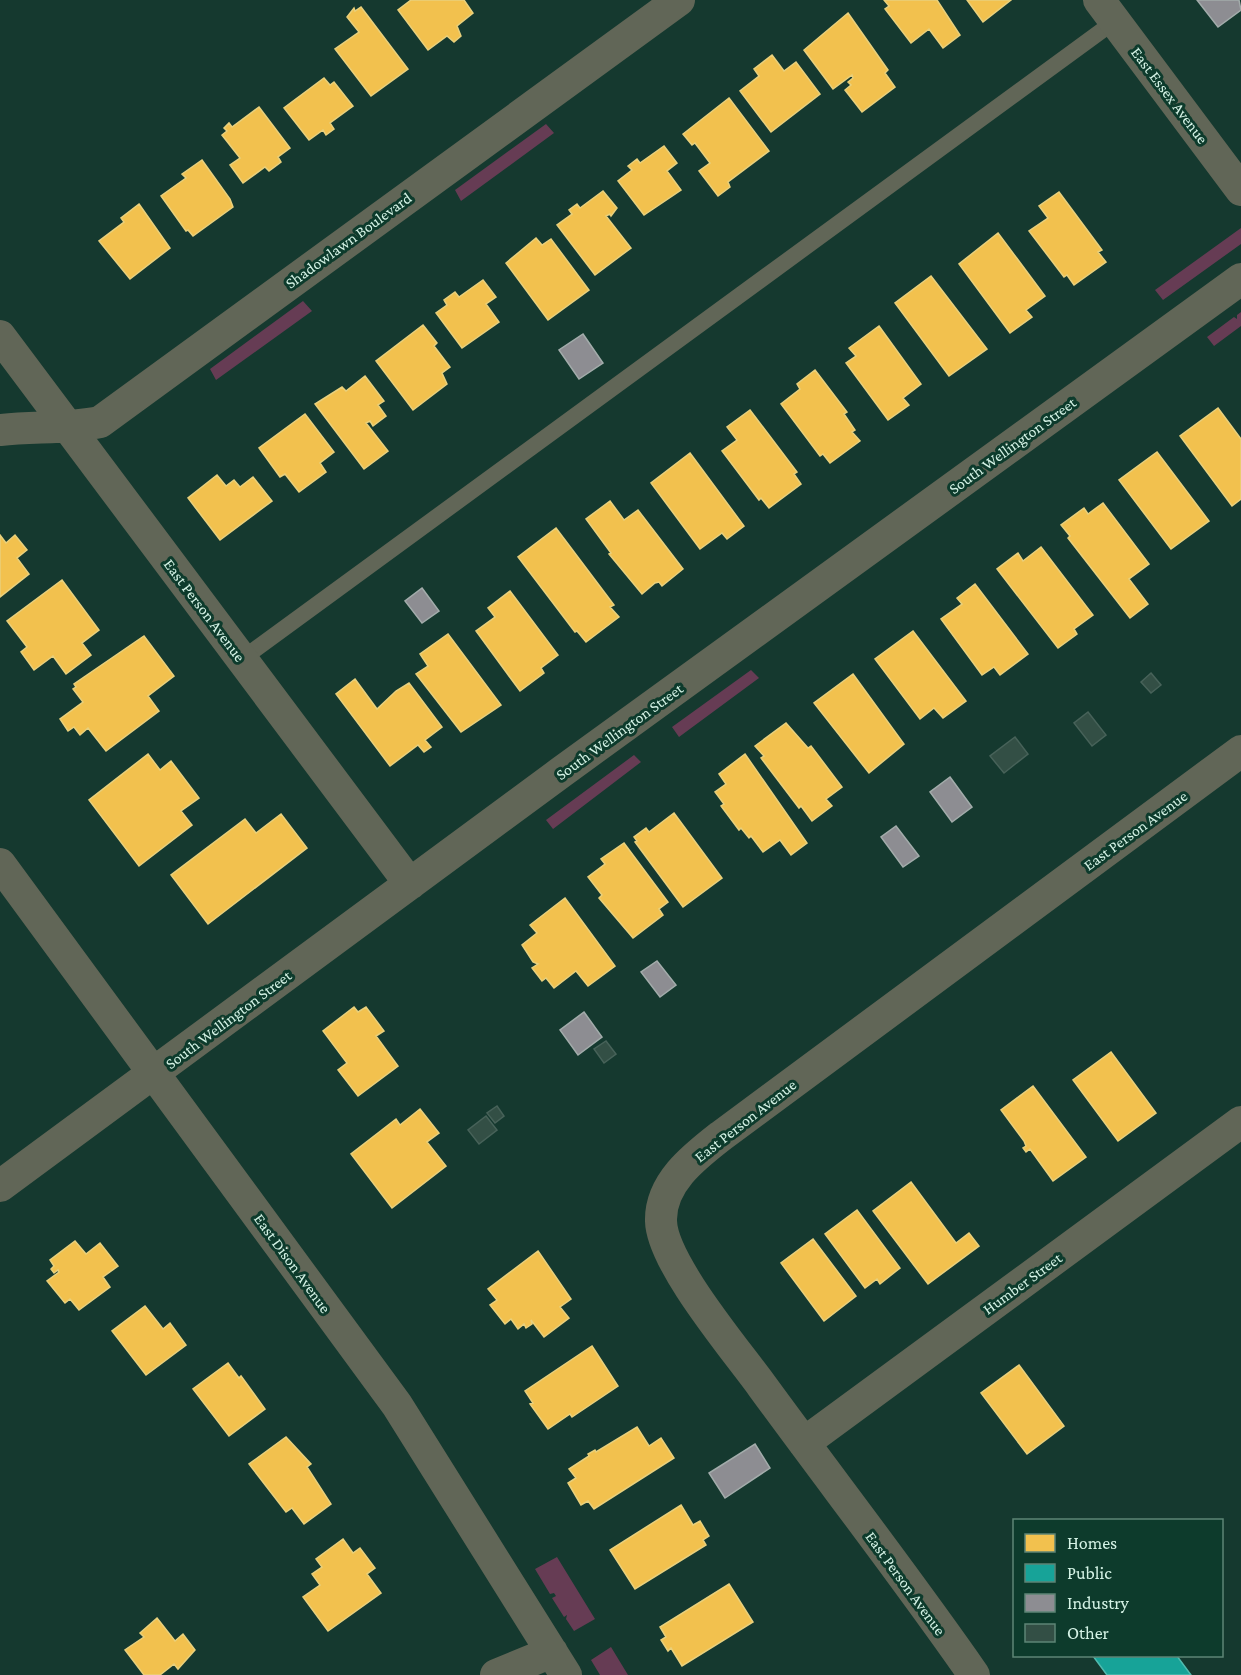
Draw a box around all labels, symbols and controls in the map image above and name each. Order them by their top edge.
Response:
street label: East Essex Avenue [1128,44,1211,147]
street label: Shadowlawn Boulevard [282,189,415,292]
street label: South Wellington Street [945,393,1080,498]
street label: East Person Avenue [161,556,249,665]
street label: South Wellington Street [552,679,687,784]
street label: East Person Avenue [1080,787,1190,874]
street label: South Wellington Street [162,966,296,1073]
street label: East Person Avenue [691,1076,799,1165]
street label: East Dison Avenue [251,1210,334,1316]
street label: Humber Street [980,1249,1066,1318]
legend [1013,1519,1223,1657]
street label: East Person Avenue [862,1528,949,1638]
text: Homes [1067,1533,1117,1553]
text: Public [1067,1563,1112,1583]
text: Industry [1067,1593,1130,1613]
text: Other [1067,1623,1110,1643]

